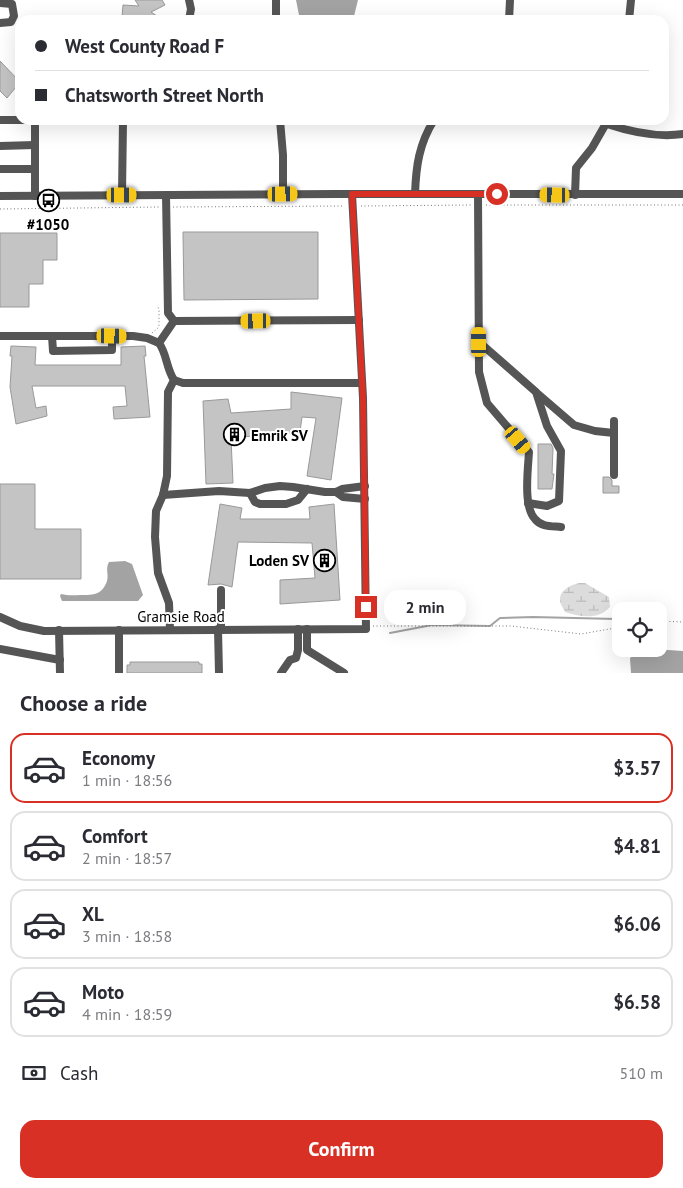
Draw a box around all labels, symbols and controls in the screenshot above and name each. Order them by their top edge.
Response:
text: West County Road F [65,34,224,58]
text: Chatsworth Street North [65,83,264,107]
route start [486,183,508,205]
car [267,186,298,202]
car [539,187,570,203]
car [107,188,137,203]
bus stop icon: #1050 [36,189,60,213]
place label: #1050 [27,215,69,234]
car [240,313,271,329]
car [471,327,486,357]
car [96,328,127,344]
building icon: Emrik SV [223,423,247,447]
car [502,424,533,456]
place label: Emrik SV [251,426,309,445]
building icon: Loden SV [313,548,337,572]
place label: Loden SV [249,551,310,570]
callout: 2 min [384,590,466,624]
route end [355,596,377,618]
text: 2 min [405,597,445,617]
map controls [612,602,667,657]
button: locate [612,602,667,657]
street label: Gramsie Road [137,607,225,626]
text: Choose a ride [20,689,147,717]
icon: car [22,746,67,791]
text: Economy [82,746,155,770]
text: $3.57 [613,756,661,780]
text: 1 min · 18:56 [82,770,172,790]
icon: car [22,824,67,869]
text: Comfort [82,824,148,848]
text: $4.81 [613,834,661,858]
text: 2 min · 18:57 [82,848,172,868]
icon: car [22,902,67,947]
text: XL [82,902,104,926]
text: $6.06 [613,912,661,936]
text: 3 min · 18:58 [82,926,172,946]
icon: car [22,980,67,1025]
text: Moto [82,980,124,1004]
text: $6.58 [613,990,661,1014]
text: 4 min · 18:59 [82,1004,172,1024]
icon: cash [20,1059,48,1087]
text: Cash [60,1061,98,1085]
text: 510 m [620,1063,663,1083]
button: Confirm [20,1120,663,1178]

